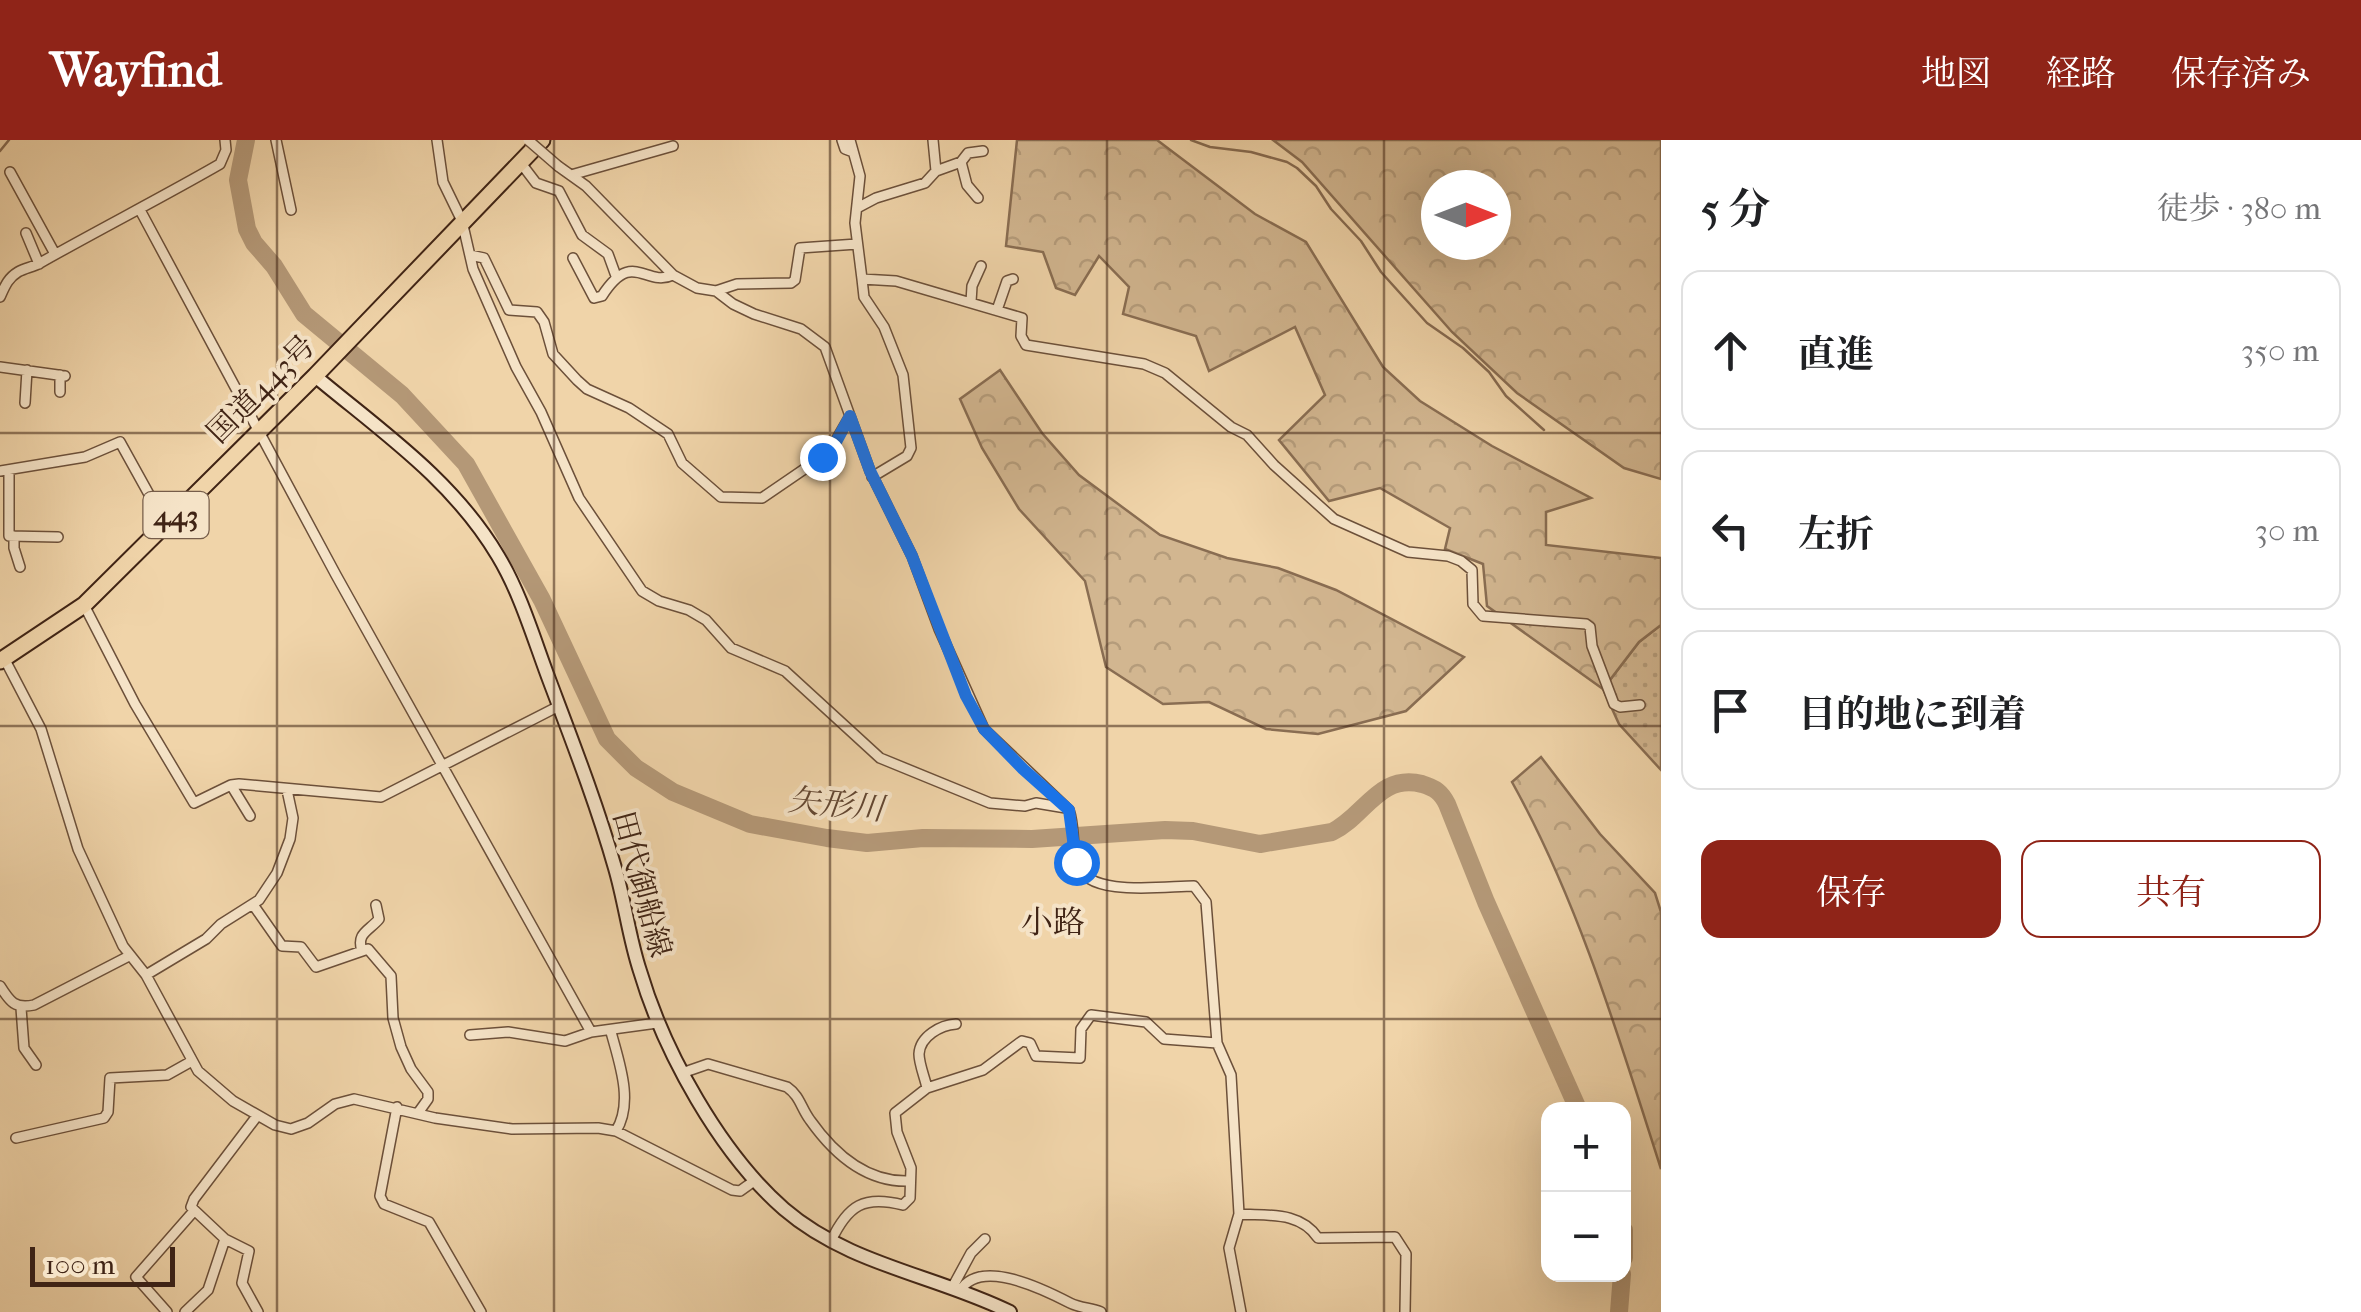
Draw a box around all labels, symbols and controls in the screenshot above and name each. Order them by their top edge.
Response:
text: Wayfind [50,42,221,98]
text: 地図 [1921,53,1991,94]
text: 経路 [2046,53,2116,94]
text: 保存済み [2171,53,2311,94]
north arrow [1421,170,1511,260]
text: 5 分 [1701,185,1770,234]
text: 徒歩 · 380 m [2156,190,2321,227]
icon: ahead [1703,323,1758,378]
street label: 国道443号 [200,328,322,450]
text: 直進 [1798,332,1874,377]
text: 350 m [2241,332,2319,369]
route end [800,435,846,481]
road number: 443 [144,492,208,538]
icon: left [1703,503,1758,558]
text: 左折 [1798,512,1874,557]
text: 30 m [2255,512,2319,549]
icon: arrive [1703,683,1758,738]
text: 目的地に到着 [1798,692,2026,737]
water label: 矢形川 [786,781,889,828]
street label: 田代御船線 [605,807,678,961]
route start [1054,840,1100,886]
button: 保存 [1701,840,2001,938]
button: 共有 [2021,840,2321,938]
district label: 小路 [1021,904,1085,941]
map controls [1541,1102,1631,1282]
button: + [1541,1102,1631,1192]
button: − [1541,1192,1631,1282]
scale bar [30,1242,175,1286]
text: 100 m [45,1248,115,1281]

